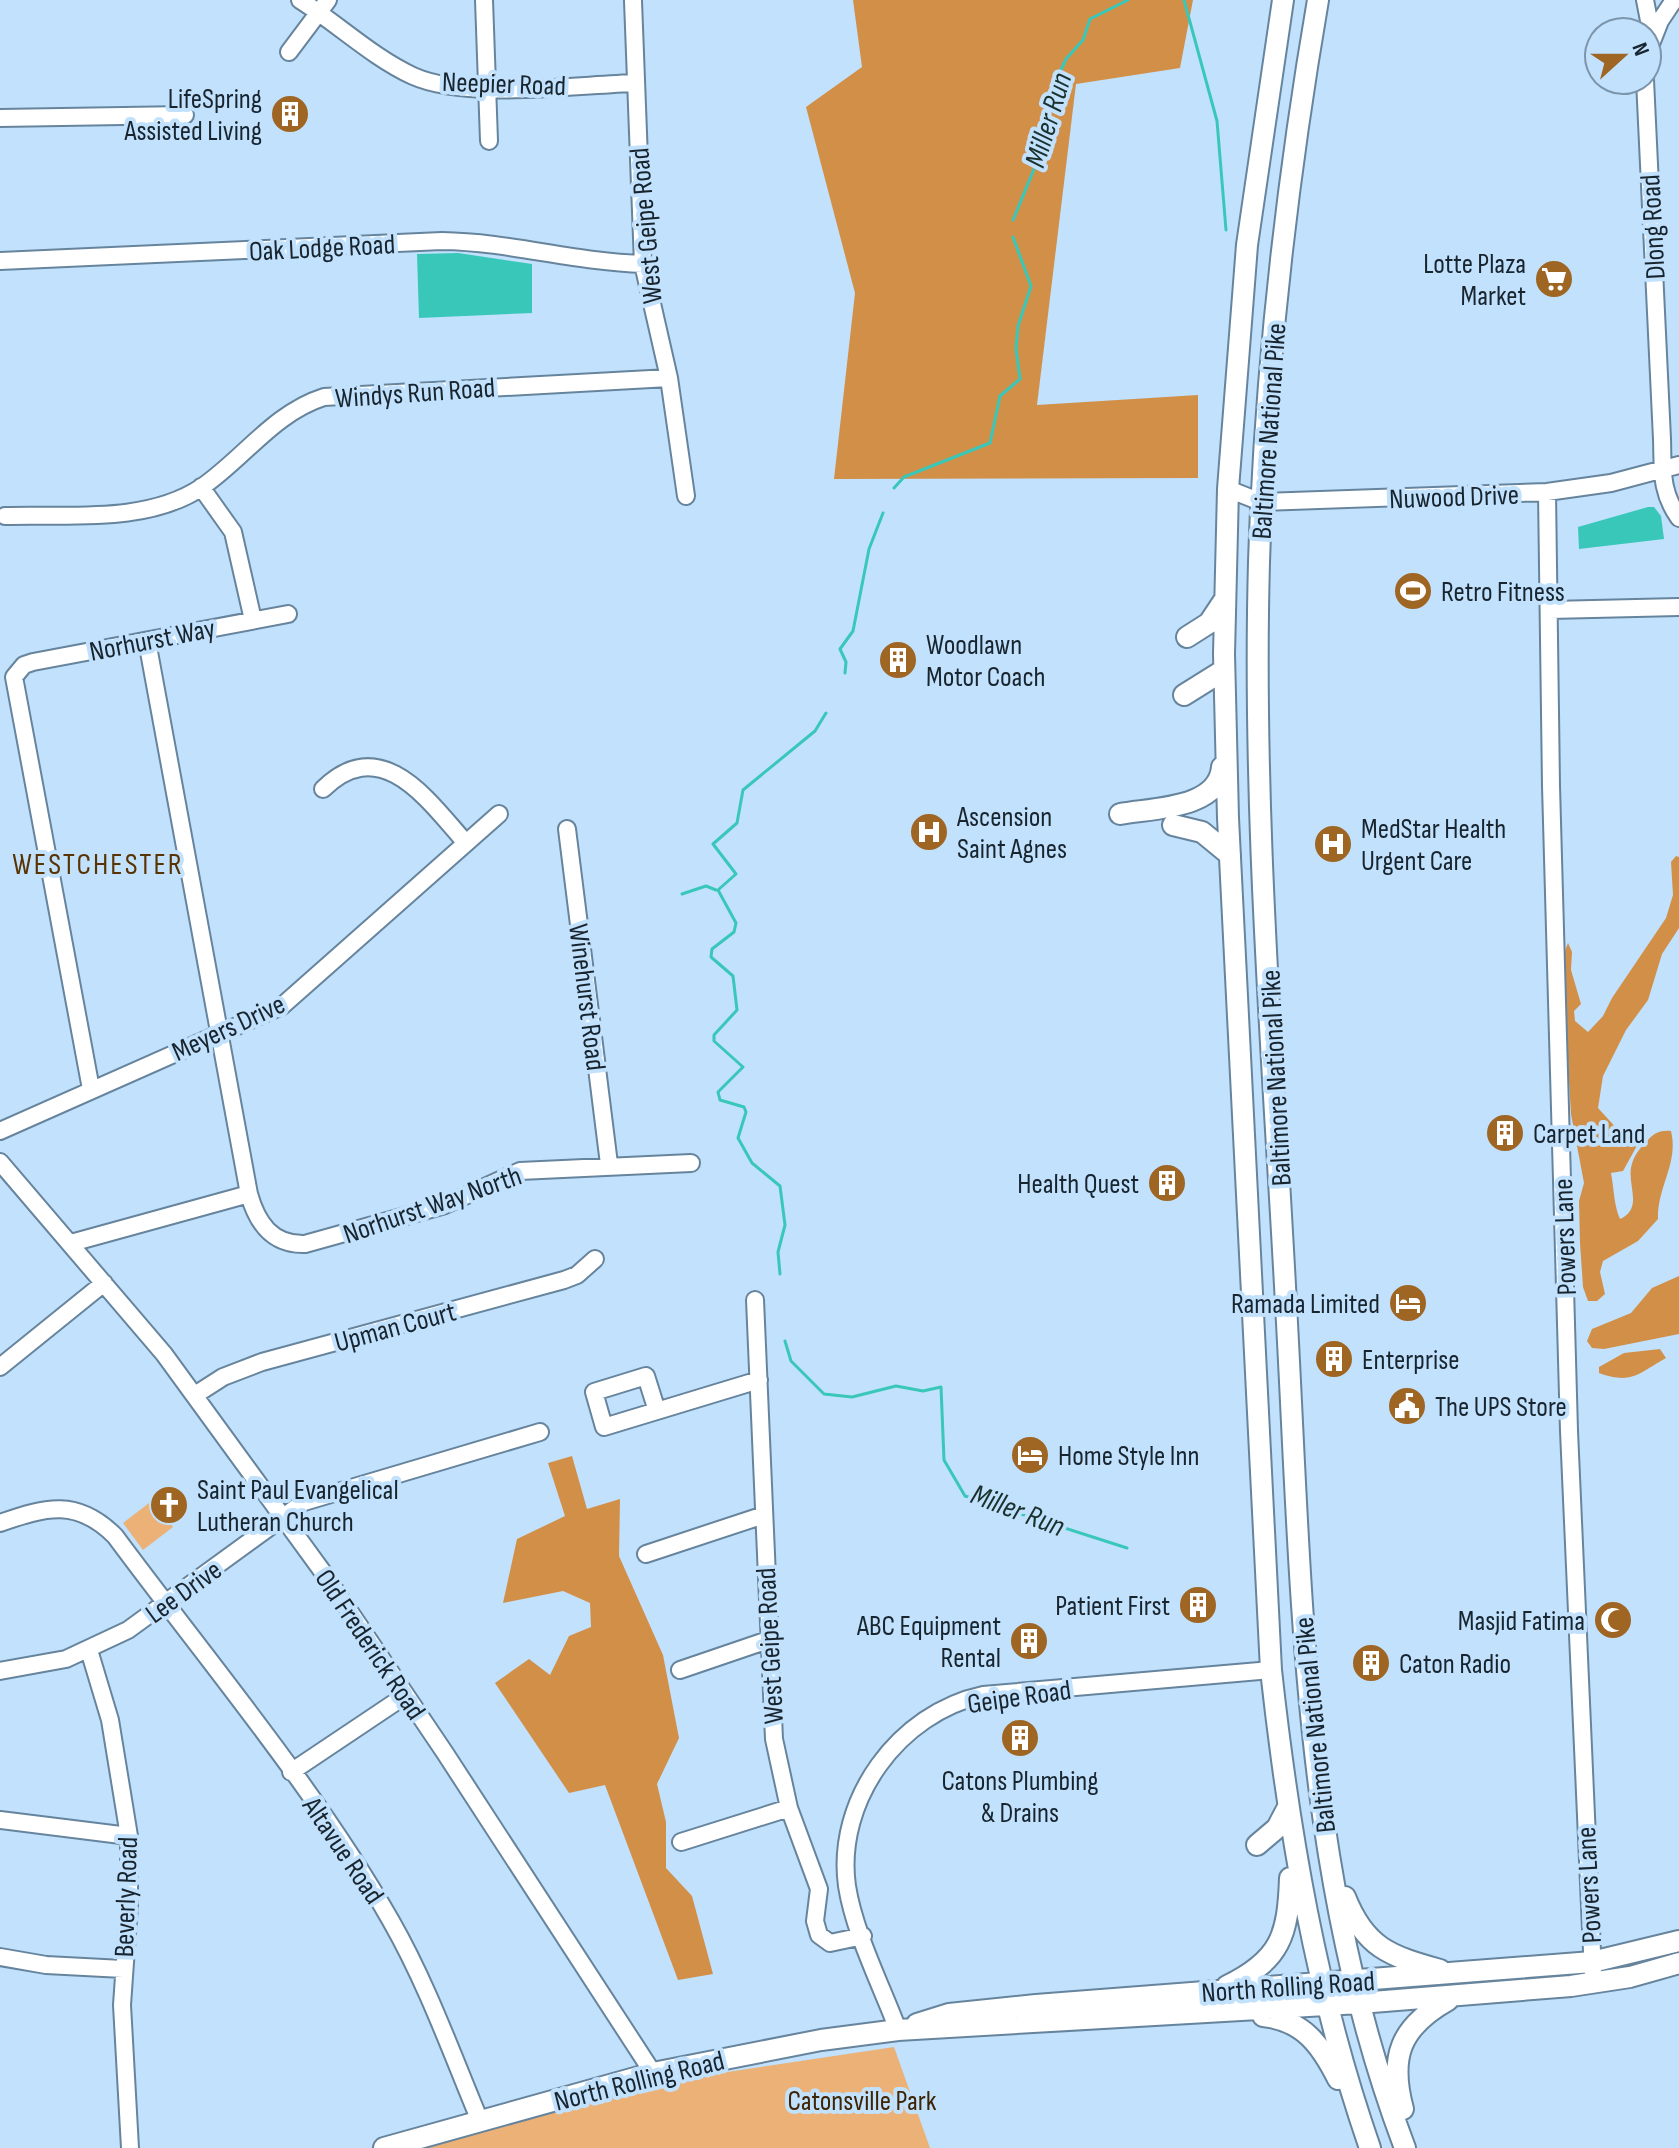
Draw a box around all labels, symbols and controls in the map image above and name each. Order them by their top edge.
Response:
north arrow [1583,16,1663,96]
text: N [1626,39,1655,60]
street label: Neepier Road [441,66,566,103]
water label: Miller Run [1018,69,1080,172]
place label: LifeSpring Assisted Living [123,83,262,148]
building icon: LifeSpring Assisted Living [269,93,311,135]
street label: West Geipe Road [623,146,670,305]
street label: Dlong Road [1634,174,1673,280]
street label: Oak Lodge Road [248,228,396,269]
place label: Lotte Plaza Market [1423,248,1526,313]
supermarket icon: Lotte Plaza Market [1533,258,1575,300]
street label: Baltimore National Pike [1245,322,1294,540]
street label: Windys Run Road [334,371,496,416]
street label: Nuwood Drive [1389,479,1520,516]
sports icon: Retro Fitness [1392,570,1434,612]
place label: Retro Fitness [1441,576,1565,609]
street label: Norhurst Way [87,612,218,669]
place label: Woodlawn Motor Coach [926,629,1046,694]
building icon: Woodlawn Motor Coach [877,639,919,681]
place label: Ascension Saint Agnes [956,801,1067,866]
hospital icon: Ascension Saint Agnes [908,811,950,853]
place label: MedStar Health Urgent Care [1361,813,1506,878]
hospital icon: MedStar Health Urgent Care [1312,823,1354,865]
district label: WESTCHESTER [12,847,184,883]
street label: Winehurst Road [561,922,612,1072]
street label: Baltimore National Pike [1254,969,1299,1187]
street label: Meyers Drive [167,988,290,1069]
building icon: Carpet Land [1484,1112,1526,1154]
place label: Carpet Land [1533,1118,1645,1151]
street label: Norhurst Way North [339,1159,526,1251]
building icon: Health Quest [1146,1162,1188,1204]
place label: Health Quest [1017,1168,1139,1201]
street label: Powers Lane [1547,1178,1584,1296]
hotel icon: Ramada Limited [1387,1282,1429,1324]
place label: Ramada Limited [1231,1288,1380,1321]
street label: Upman Court [331,1295,460,1359]
building icon: Enterprise [1313,1338,1355,1380]
place label: Enterprise [1362,1344,1459,1377]
public building icon: The UPS Store [1386,1385,1428,1427]
place label: The UPS Store [1435,1391,1567,1424]
hotel icon: Home Style Inn [1009,1434,1051,1476]
place label: Home Style Inn [1058,1440,1199,1473]
place label: Saint Paul Evangelical Lutheran Church [197,1474,399,1539]
water label: Miller Run [966,1477,1069,1545]
church icon: Saint Paul Evangelical Lutheran Church [148,1484,190,1526]
street label: Lee Drive [139,1554,228,1631]
street label: Old Frederick Road [307,1564,432,1726]
street label: West Geipe Road [750,1567,791,1725]
building icon: Patient First [1177,1584,1219,1626]
place label: Patient First [1055,1590,1170,1623]
mosque icon: Masjid Fatima [1592,1599,1634,1641]
place label: Masjid Fatima [1458,1605,1585,1638]
place label: ABC Equipment Rental [856,1610,1001,1675]
street label: Baltimore National Pike [1288,1615,1343,1834]
building icon: ABC Equipment Rental [1008,1620,1050,1662]
building icon: Caton Radio [1350,1642,1392,1684]
place label: Caton Radio [1399,1648,1511,1681]
street label: Geipe Road [965,1674,1073,1721]
building icon: Catons Plumbing & Drains [999,1717,1041,1759]
place label: Catons Plumbing & Drains [942,1765,1099,1830]
street label: Altavue Road [295,1790,390,1910]
street label: Powers Lane [1570,1826,1609,1944]
street label: Beverly Road [108,1836,145,1958]
street label: North Rolling Road [1200,1965,1376,2010]
street label: North Rolling Road [551,2044,728,2119]
park label: Catonsville Park [788,2085,937,2118]

